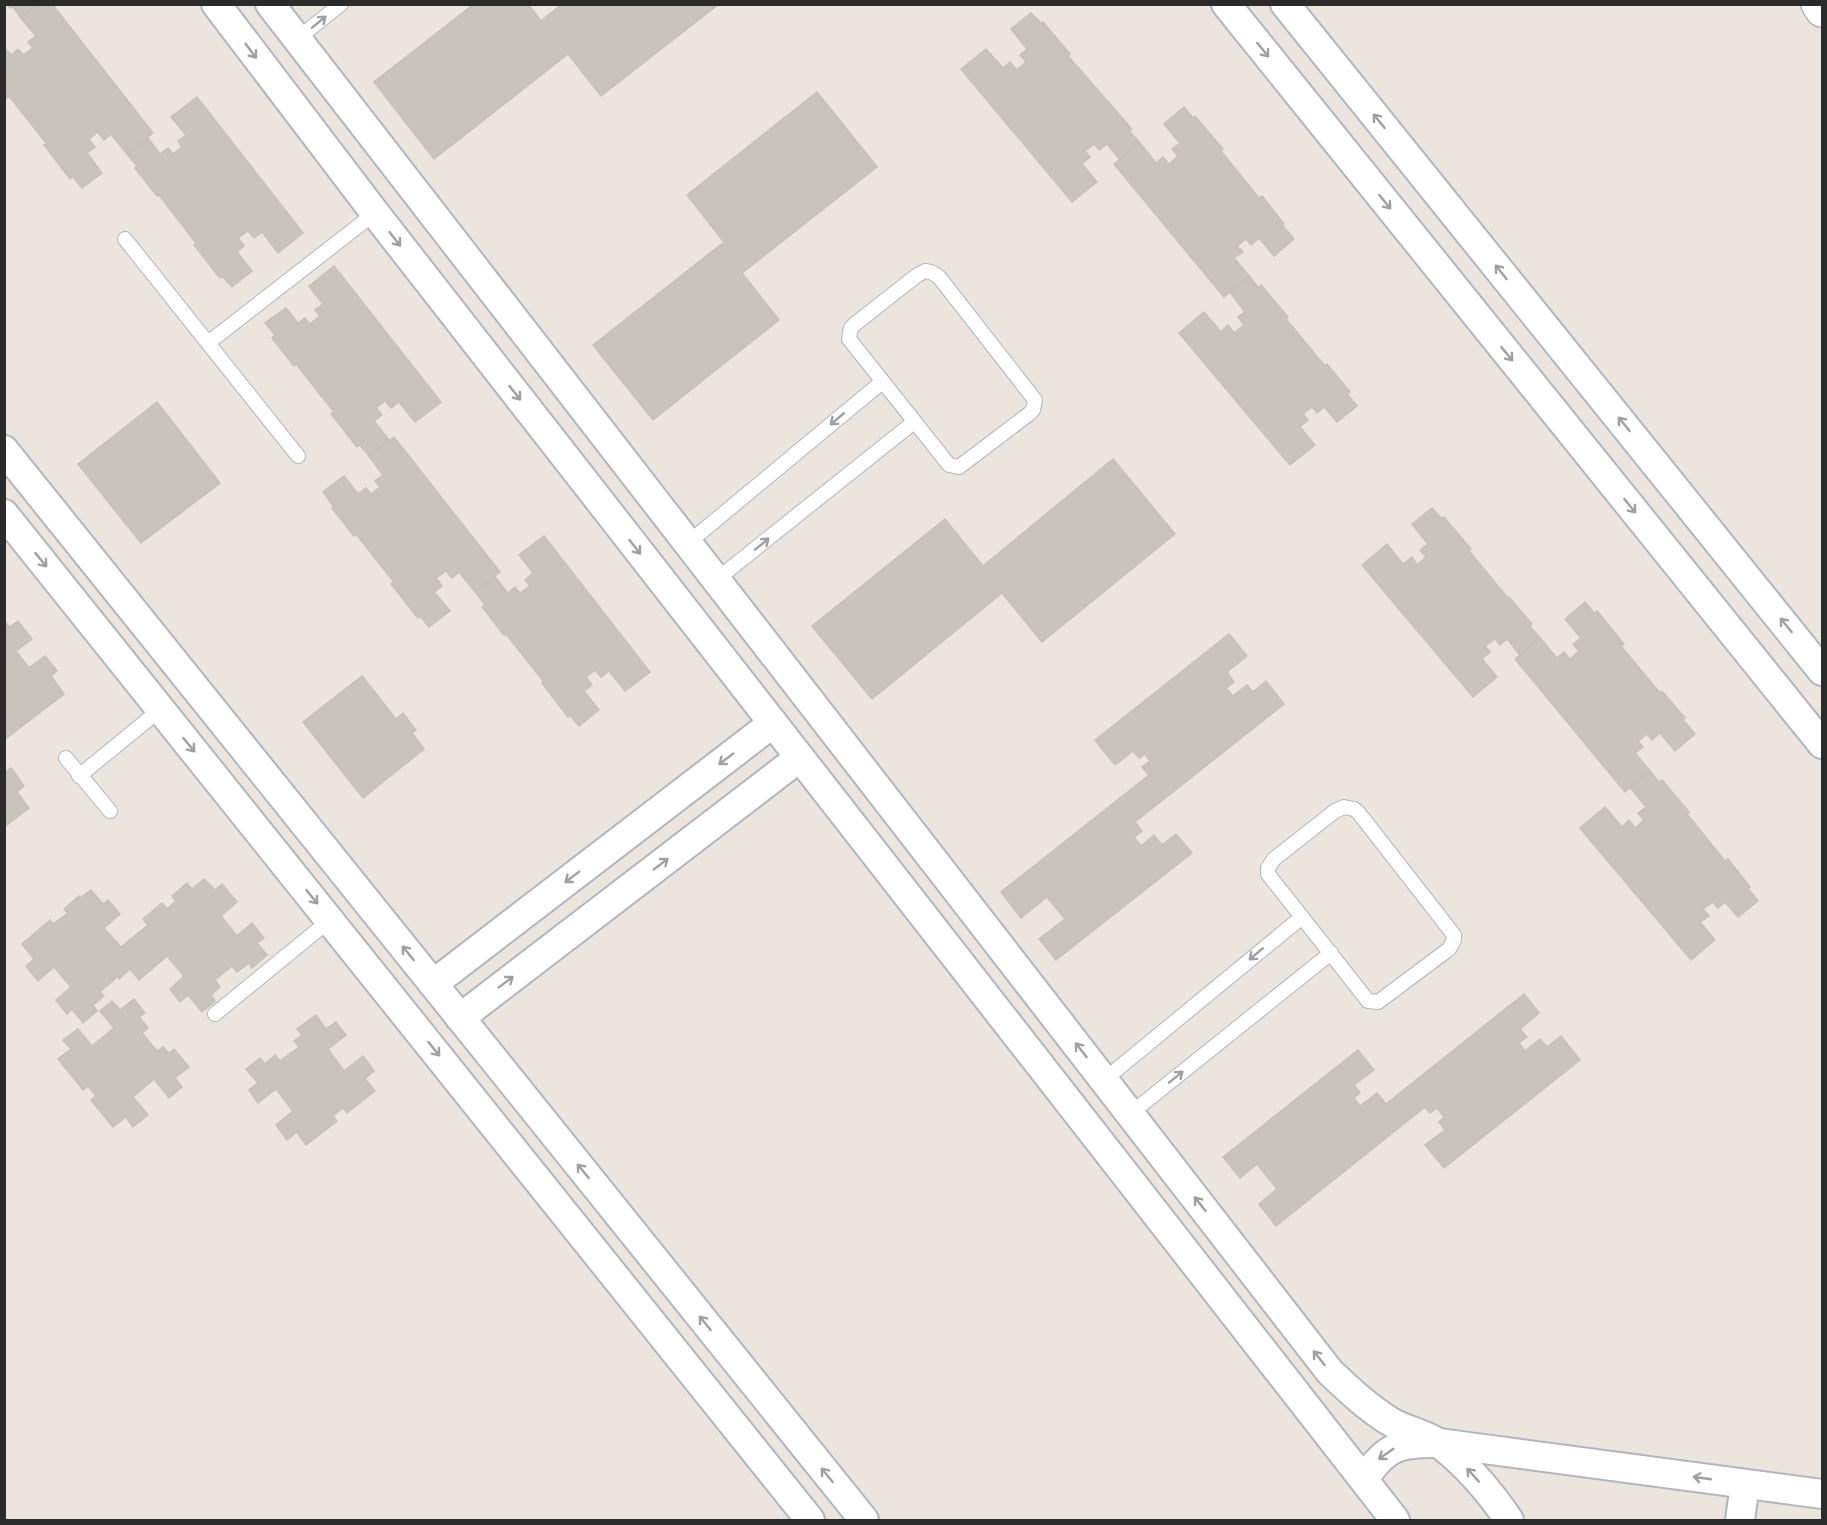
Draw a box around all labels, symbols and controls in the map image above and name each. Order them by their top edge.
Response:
one-way arrow [311,15,327,28]
one-way arrow [1256,42,1269,58]
one-way arrow [245,43,258,59]
one-way arrow [1373,113,1386,129]
one-way arrow [1379,194,1392,210]
one-way arrow [389,231,402,247]
one-way arrow [1495,265,1508,281]
one-way arrow [1501,346,1514,362]
one-way arrow [509,385,522,401]
one-way arrow [830,412,845,426]
one-way arrow [1617,416,1630,432]
one-way arrow [1623,497,1636,513]
one-way arrow [754,537,770,550]
one-way arrow [629,538,642,554]
one-way arrow [35,552,48,568]
one-way arrow [1779,617,1792,633]
one-way arrow [183,737,196,753]
one-way arrow [719,752,735,765]
one-way arrow [653,858,669,871]
one-way arrow [564,871,580,884]
one-way arrow [305,889,318,905]
one-way arrow [402,945,415,961]
one-way arrow [1249,947,1264,961]
one-way arrow [498,976,514,989]
one-way arrow [427,1041,440,1057]
one-way arrow [1074,1042,1087,1058]
one-way arrow [1167,1071,1183,1084]
one-way arrow [577,1163,590,1179]
one-way arrow [1193,1196,1206,1212]
one-way arrow [698,1316,712,1331]
one-way arrow [1313,1351,1326,1367]
one-way arrow [1378,1447,1394,1460]
one-way arrow [1466,1467,1480,1482]
one-way arrow [820,1468,834,1483]
one-way arrow [1693,1472,1712,1483]

